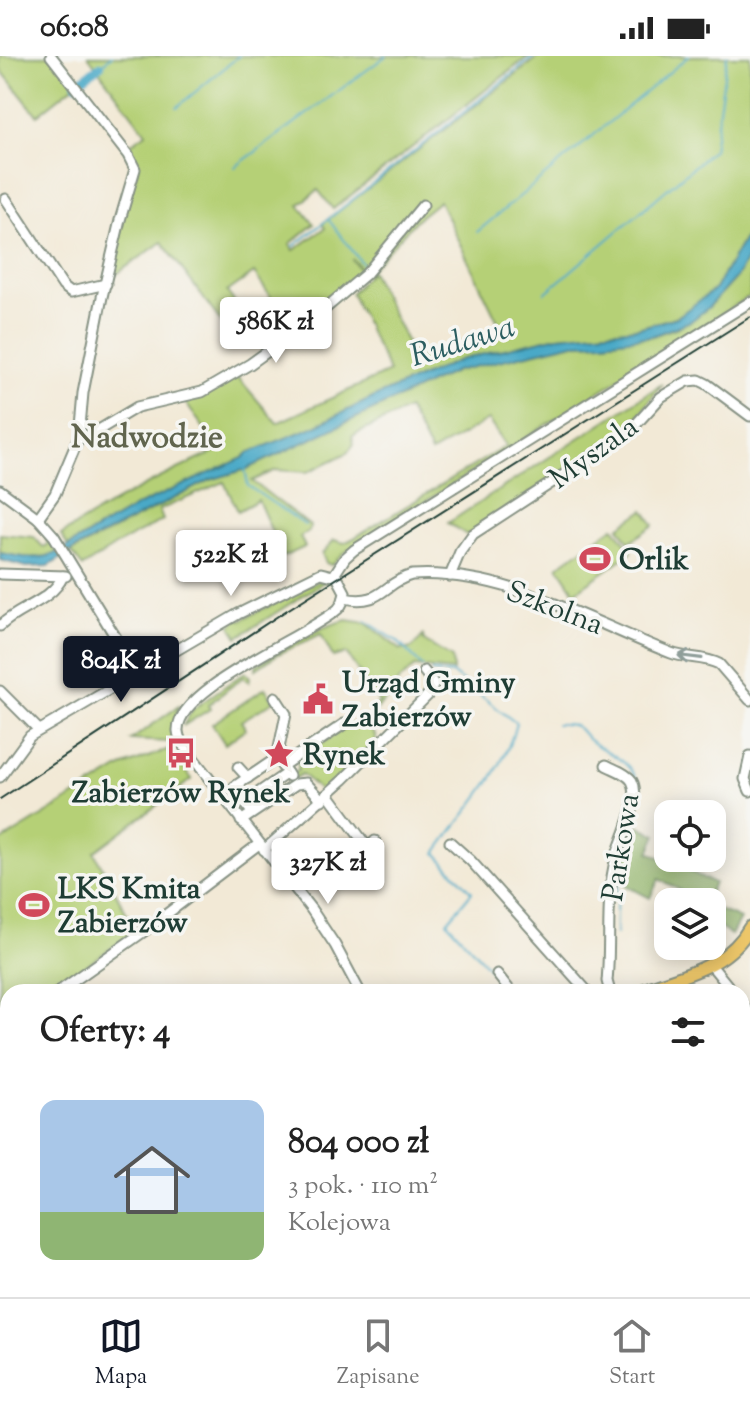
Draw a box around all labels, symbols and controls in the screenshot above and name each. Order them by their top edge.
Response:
text: 06:08 [40,7,109,50]
pin: 586K zł [202,297,350,365]
text: 586K zł [238,304,314,341]
water label: Rudawa [405,305,521,381]
street label: Myszala [541,407,648,501]
district label: Nadwodzie [71,416,223,462]
pin: 522K zł [157,530,305,598]
text: 522K zł [194,537,268,574]
place label: Orlik [619,540,690,583]
sports icon: Orlik [578,542,612,576]
street label: Szkolna [499,571,609,648]
pin: 804K zł [47,636,195,704]
text: 804K zł [81,643,161,680]
one-way arrow [677,649,704,664]
place label: Urząd Gminy Zabierzów [342,663,516,740]
public building icon: Urząd Gminy Zabierzów [301,682,335,716]
place label: Rynek [303,735,386,778]
bus stop icon: Zabierzów Rynek [164,736,198,770]
place icon: Rynek [262,737,296,771]
place label: Zabierzów Rynek [72,773,291,816]
street label: Parkowa [593,790,652,904]
map controls [654,800,726,960]
button: locate [654,800,726,872]
pin: 327K zł [254,838,402,906]
text: 327K zł [289,845,367,882]
place label: LKS Kmita Zabierzów [58,869,201,946]
sports icon: LKS Kmita Zabierzów [17,888,51,922]
button: layers [654,888,726,960]
text: Oferty: 4 [40,1008,170,1057]
icon: filters [666,1010,710,1054]
text: 804 000 zł [288,1119,429,1168]
icon: home [104,1132,200,1228]
text: 3 pok. · 110 m² [288,1168,438,1205]
text: Kolejowa [288,1205,391,1242]
tab: Mapa [95,1314,147,1394]
tab: Zapisane [337,1314,419,1394]
tab: Start [609,1314,655,1394]

